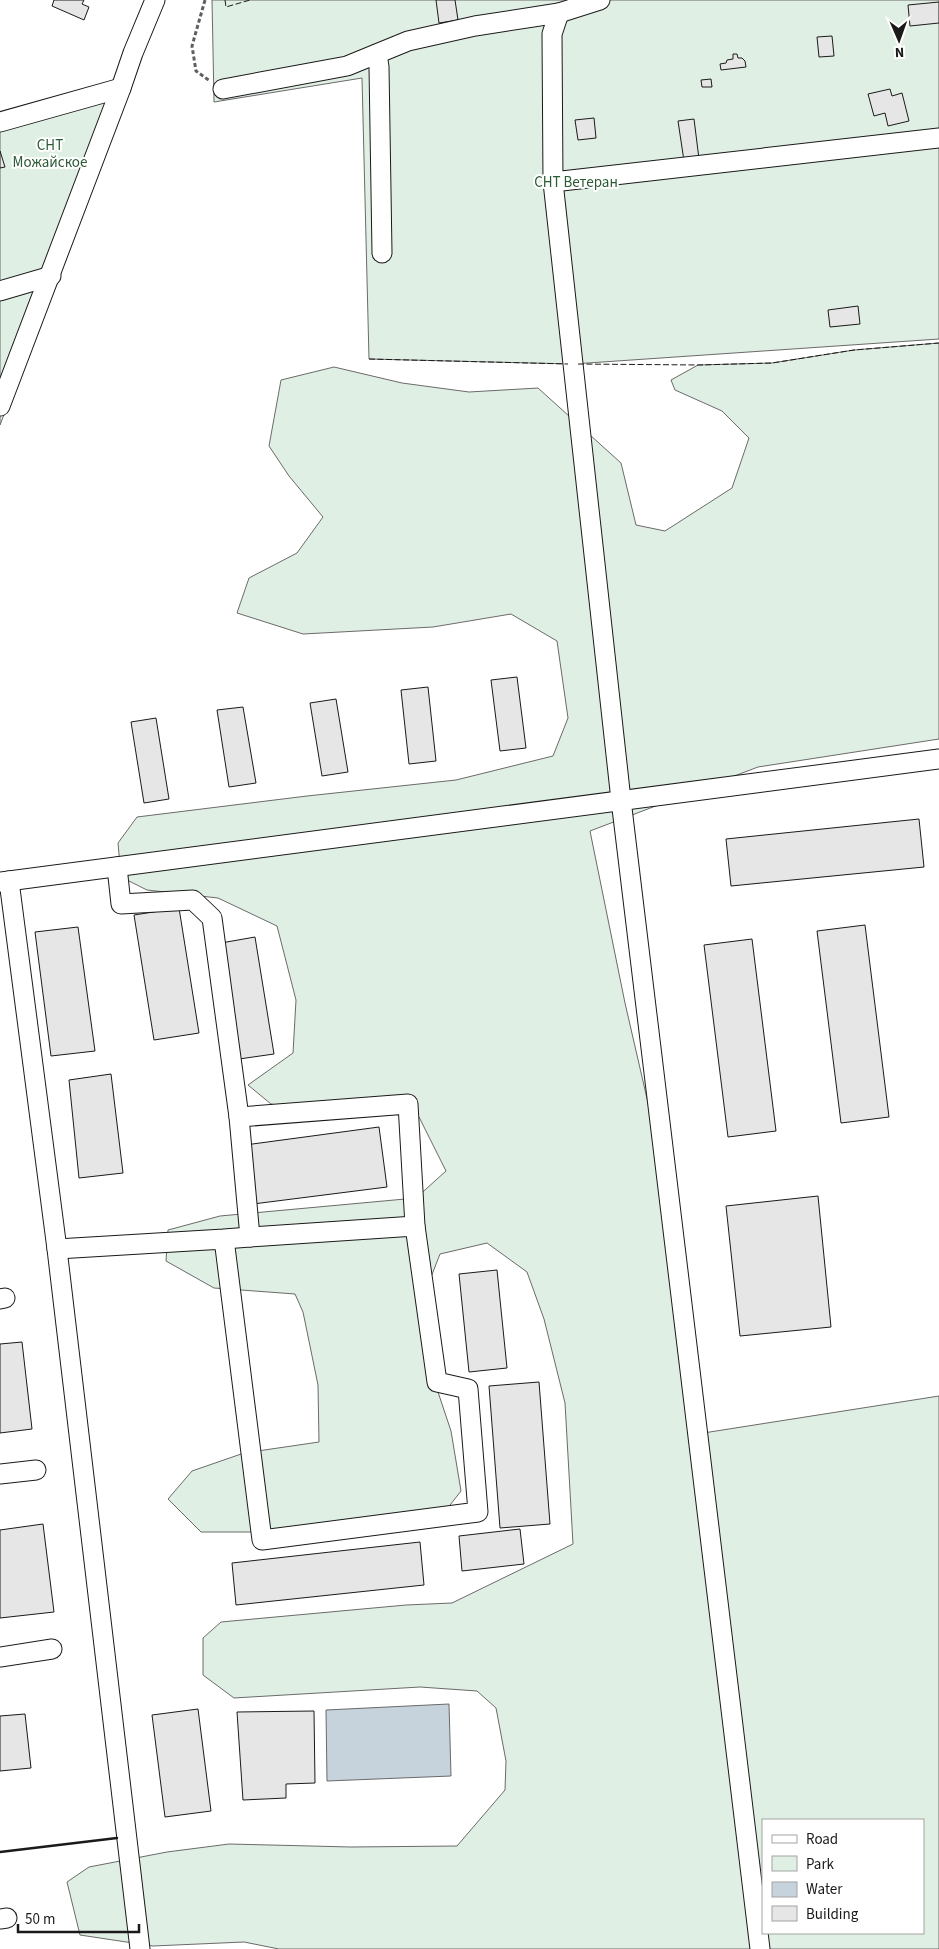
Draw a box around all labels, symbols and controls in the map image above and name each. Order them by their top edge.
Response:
north arrow [874,15,924,65]
text: N [894,42,904,62]
park label: СНТ Можайское [13,135,87,173]
park label: СНТ Ветеран [534,172,618,193]
legend [762,1819,924,1934]
text: Road [806,1829,838,1850]
text: Park [806,1854,835,1875]
text: Water [806,1879,843,1900]
scale bar [18,1902,139,1934]
text: Building [806,1904,859,1925]
text: 50 m [25,1909,55,1930]

